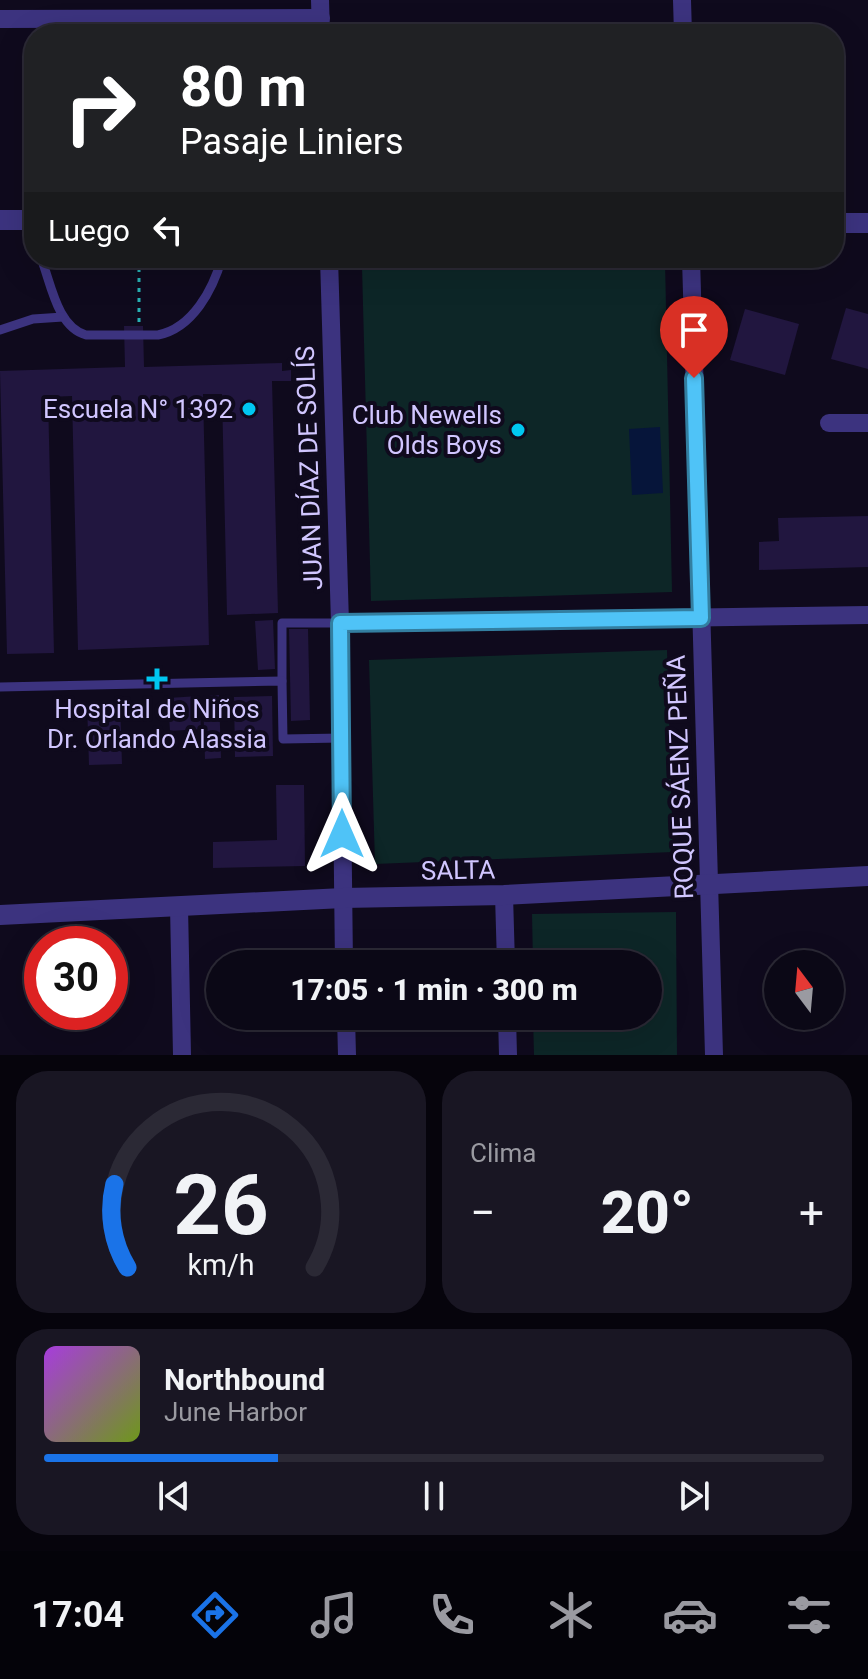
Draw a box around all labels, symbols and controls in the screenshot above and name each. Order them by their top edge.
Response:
text: 80 m [180,54,307,120]
icon: right [48,56,152,160]
text: Pasaje Liniers [180,121,404,163]
icon: left [146,208,190,252]
text: Luego [48,213,130,248]
pin [660,296,728,378]
icon: arrive [672,308,716,352]
street label: JUAN DÍAZ DE SOLÍS [290,345,328,591]
place label: Escuela N° 1392 [43,394,233,424]
marker: Escuela N° 1392 [240,400,258,418]
place label: Club Newells Olds Boys [352,400,502,460]
marker: Club Newells Olds Boys [509,421,527,439]
street label: ROQUE SÁENZ PEÑA [661,654,699,900]
marker: Hospital de Niños Dr. Orlando Alassia [146,668,168,690]
place label: Hospital de Niños Dr. Orlando Alassia [47,694,267,754]
position arrow [300,792,384,876]
street label: SALTA [421,854,495,886]
speed limit sign: 30 [24,926,128,1030]
north arrow [764,950,844,1030]
map controls [764,950,844,1030]
text: 17:05 · 1 min · 300 m [290,972,578,1007]
text: Clima [470,1138,537,1168]
text: 26 [173,1157,269,1254]
text: 20° [601,1177,694,1248]
text: − [470,1187,495,1239]
text: + [799,1187,824,1239]
text: km/h [187,1248,255,1282]
text: Northbound [164,1362,325,1397]
text: June Harbor [164,1397,307,1427]
icon: previous [152,1474,196,1518]
icon: pause [412,1474,456,1518]
icon: next [672,1474,716,1518]
icon: directions [187,1587,243,1643]
icon: music [306,1587,362,1643]
icon: phone [424,1587,480,1643]
icon: climate [543,1587,599,1643]
icon: car [662,1587,718,1643]
icon: filters [781,1587,837,1643]
text: 17:04 [31,1594,124,1636]

